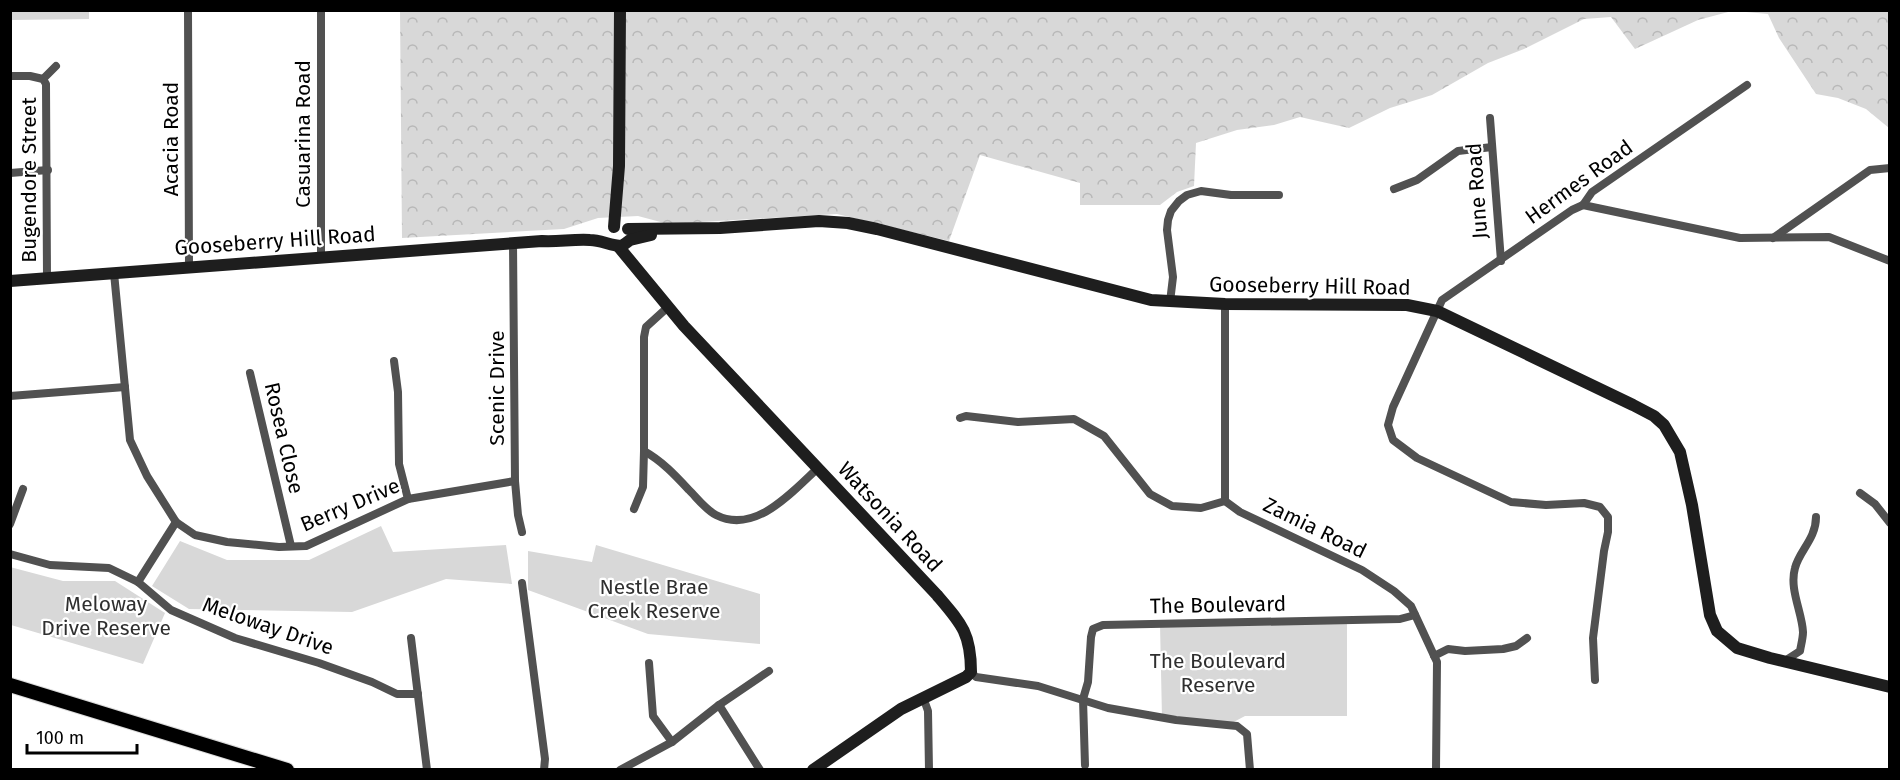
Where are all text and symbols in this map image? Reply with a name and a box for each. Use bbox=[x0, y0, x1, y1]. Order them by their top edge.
street label: Casuarina Road bbox=[290, 60, 316, 208]
street label: Acacia Road bbox=[158, 82, 184, 196]
street label: Bugendore Street bbox=[16, 97, 42, 263]
street label: Hermes Road bbox=[1520, 134, 1638, 230]
street label: June Road bbox=[1461, 142, 1493, 240]
street label: Gooseberry Hill Road bbox=[174, 221, 376, 261]
street label: Gooseberry Hill Road bbox=[1209, 271, 1411, 301]
street label: Scenic Drive bbox=[484, 330, 510, 446]
street label: Rosea Close bbox=[259, 380, 309, 496]
street label: Watsonia Road bbox=[832, 456, 948, 578]
street label: Berry Drive bbox=[296, 472, 404, 538]
street label: Zamia Road bbox=[1259, 492, 1371, 564]
park label: Nestle Brae Creek Reserve bbox=[587, 574, 721, 624]
park label: Meloway Drive Reserve bbox=[41, 591, 171, 641]
street label: Meloway Drive bbox=[199, 591, 337, 661]
street label: The Boulevard bbox=[1150, 591, 1286, 619]
park label: The Boulevard Reserve bbox=[1150, 648, 1286, 698]
scale bar bbox=[27, 717, 136, 755]
text: 100 m bbox=[36, 727, 84, 749]

